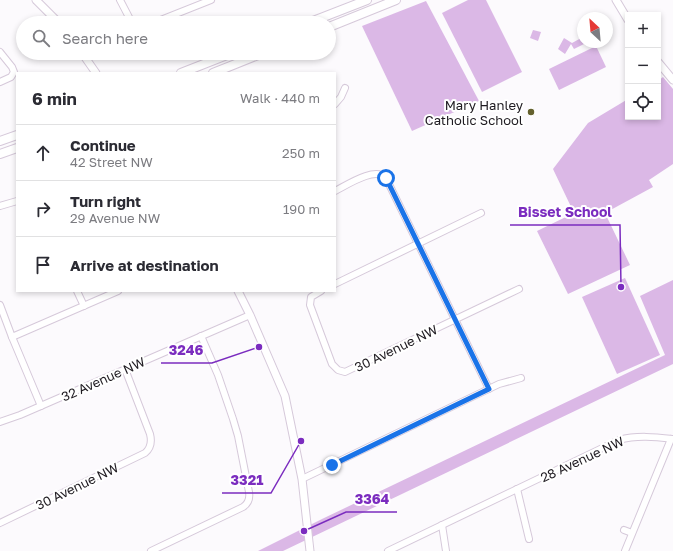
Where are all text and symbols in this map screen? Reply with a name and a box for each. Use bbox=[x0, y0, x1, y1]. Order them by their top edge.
north arrow bbox=[577, 12, 613, 48]
map controls bbox=[625, 12, 661, 120]
button: + bbox=[625, 12, 661, 48]
search box bbox=[16, 16, 336, 60]
icon: search bbox=[30, 27, 52, 49]
text: Search here bbox=[62, 29, 148, 47]
button: − bbox=[625, 48, 661, 84]
button: locate bbox=[625, 84, 661, 120]
text: 6 min bbox=[32, 88, 77, 109]
text: Walk · 440 m bbox=[240, 90, 320, 106]
place label: Mary Hanley Catholic School bbox=[425, 97, 524, 128]
marker: Mary Hanley Catholic School bbox=[526, 107, 536, 117]
text: Continue bbox=[70, 136, 136, 154]
icon: ahead bbox=[32, 142, 54, 164]
text: 250 m bbox=[282, 145, 320, 161]
text: 42 Street NW bbox=[70, 154, 153, 170]
route start bbox=[377, 169, 395, 187]
text: Turn right bbox=[70, 192, 141, 210]
icon: right bbox=[32, 198, 54, 220]
callout: Bisset School bbox=[510, 199, 620, 225]
text: 190 m bbox=[283, 201, 320, 217]
text: Bisset School bbox=[518, 203, 612, 220]
text: 29 Avenue NW bbox=[70, 210, 160, 226]
icon: arrive bbox=[32, 254, 54, 276]
text: Arrive at destination bbox=[70, 256, 219, 274]
street label: 30 Avenue NW bbox=[352, 321, 441, 375]
callout: 3246 bbox=[161, 337, 212, 363]
text: 3246 bbox=[169, 341, 203, 358]
street label: 32 Avenue NW bbox=[59, 353, 148, 405]
street label: 28 Avenue NW bbox=[538, 432, 627, 485]
route end bbox=[323, 456, 341, 474]
street label: 30 Avenue NW bbox=[33, 459, 122, 513]
callout: 3321 bbox=[222, 467, 271, 493]
text: 3321 bbox=[231, 471, 263, 488]
callout: 3364 bbox=[346, 486, 397, 512]
text: 3364 bbox=[355, 490, 390, 507]

